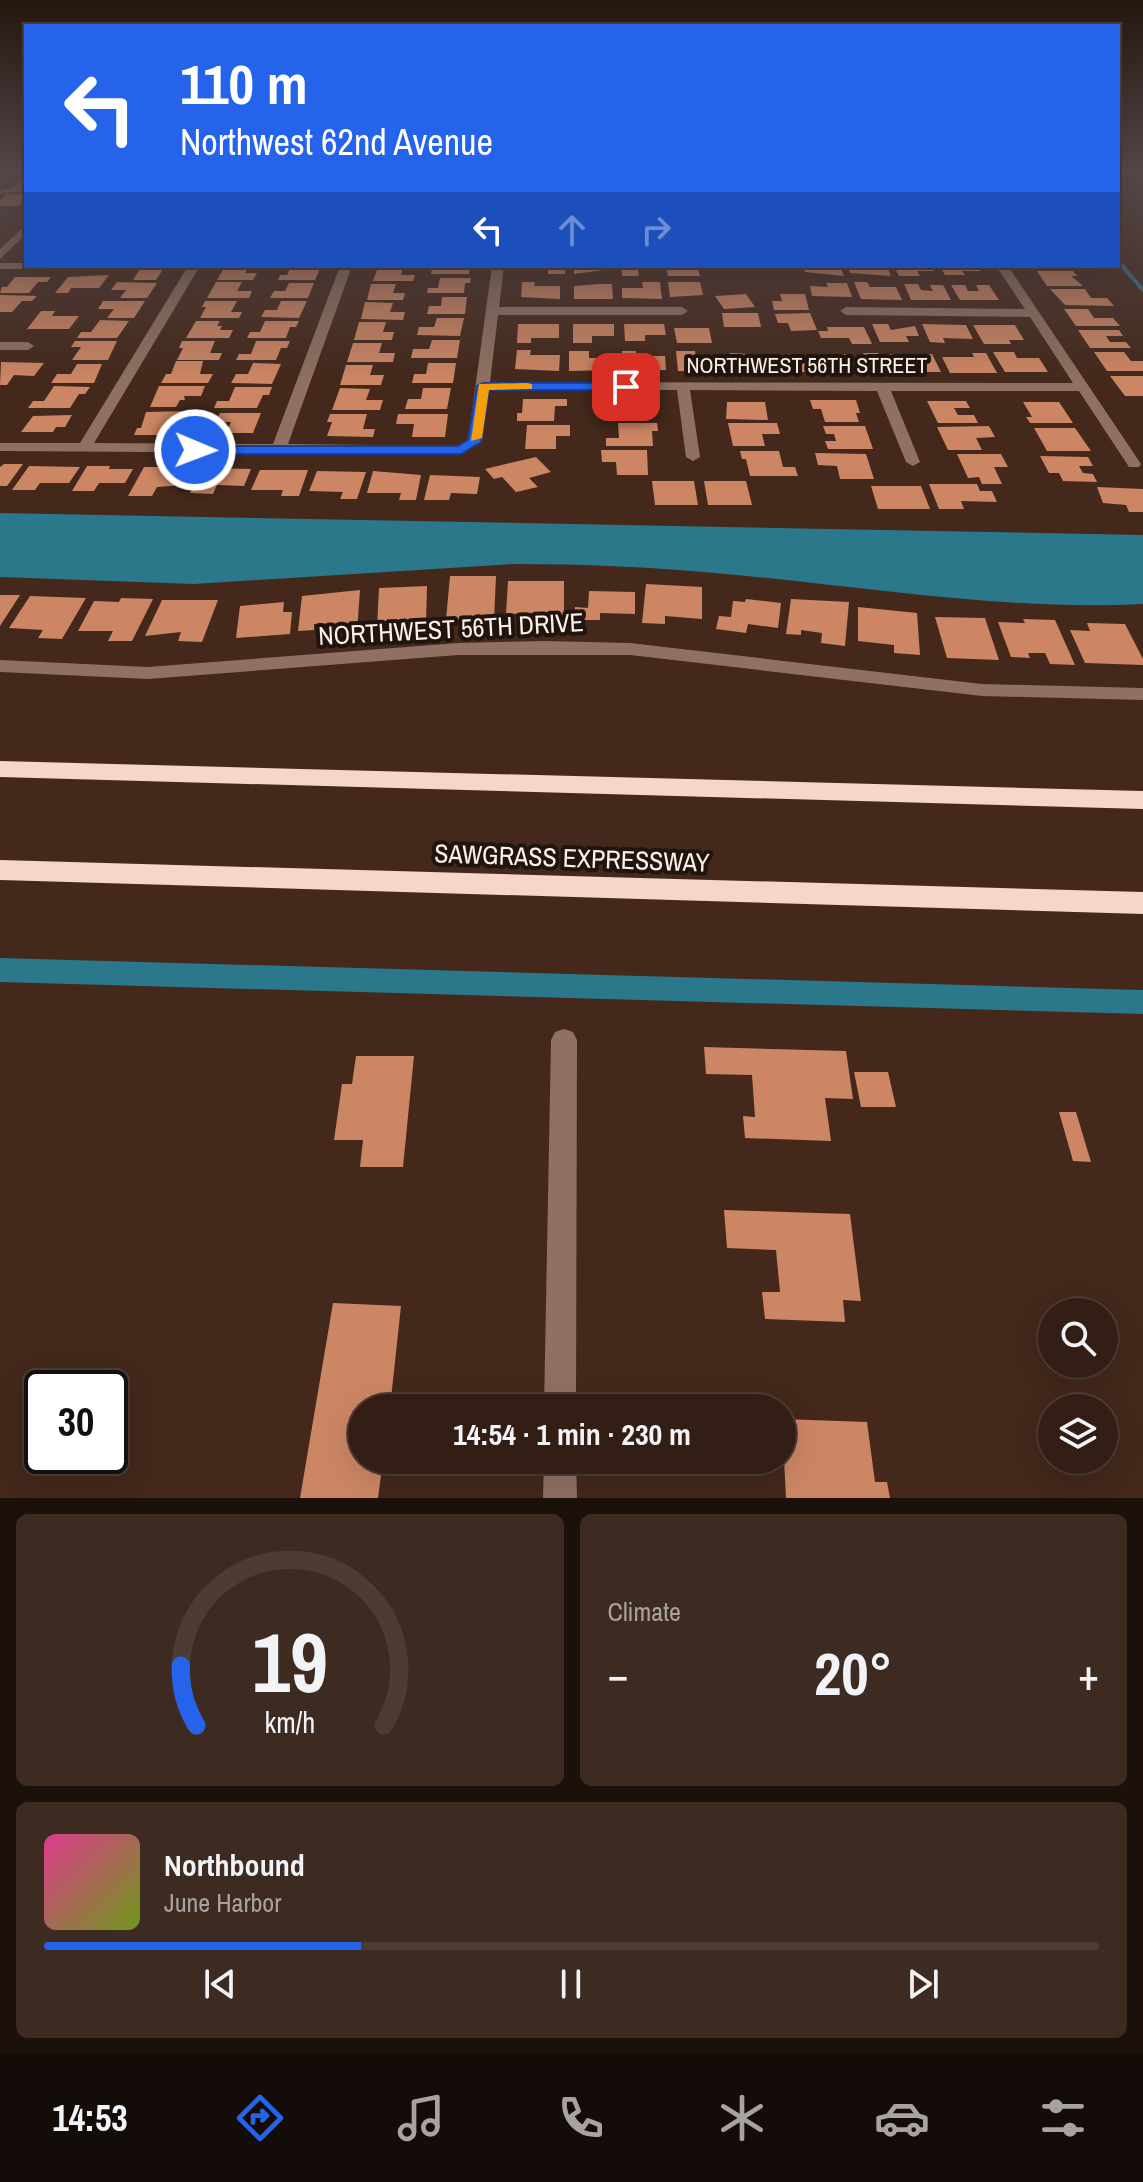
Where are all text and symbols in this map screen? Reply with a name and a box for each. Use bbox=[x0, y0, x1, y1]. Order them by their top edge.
text: 110 m bbox=[180, 46, 308, 121]
icon: left bbox=[48, 56, 152, 160]
text: Northwest 62nd Avenue bbox=[180, 118, 493, 166]
icon: left bbox=[466, 208, 510, 252]
icon: ahead bbox=[550, 208, 594, 252]
icon: right bbox=[634, 208, 678, 252]
street label: NORTHWEST 56TH STREET bbox=[687, 350, 927, 380]
pin bbox=[592, 353, 660, 421]
icon: arrive bbox=[604, 365, 648, 409]
position arrow bbox=[153, 408, 237, 492]
street label: NORTHWEST 56TH DRIVE bbox=[317, 604, 585, 653]
street label: SAWGRASS EXPRESSWAY bbox=[434, 835, 711, 880]
map controls bbox=[1038, 1298, 1118, 1474]
button: search bbox=[1038, 1298, 1118, 1378]
speed limit sign: 30 bbox=[24, 1370, 128, 1474]
button: layers bbox=[1038, 1394, 1118, 1474]
text: 14:54 · 1 min · 230 m bbox=[453, 1414, 691, 1454]
text: Climate bbox=[608, 1594, 681, 1629]
text: 19 bbox=[252, 1606, 328, 1718]
text: 20° bbox=[814, 1633, 893, 1714]
text: − bbox=[608, 1644, 629, 1704]
text: + bbox=[1078, 1644, 1099, 1704]
text: km/h bbox=[264, 1703, 315, 1742]
text: Northbound bbox=[164, 1845, 305, 1885]
text: June Harbor bbox=[164, 1885, 281, 1920]
icon: previous bbox=[198, 1962, 242, 2006]
icon: pause bbox=[549, 1962, 593, 2006]
icon: next bbox=[901, 1962, 945, 2006]
icon: directions bbox=[232, 2090, 288, 2146]
icon: music bbox=[393, 2090, 449, 2146]
icon: phone bbox=[553, 2090, 609, 2146]
icon: climate bbox=[714, 2090, 770, 2146]
icon: car bbox=[874, 2090, 930, 2146]
icon: filters bbox=[1035, 2090, 1091, 2146]
text: 14:53 bbox=[52, 2094, 128, 2142]

